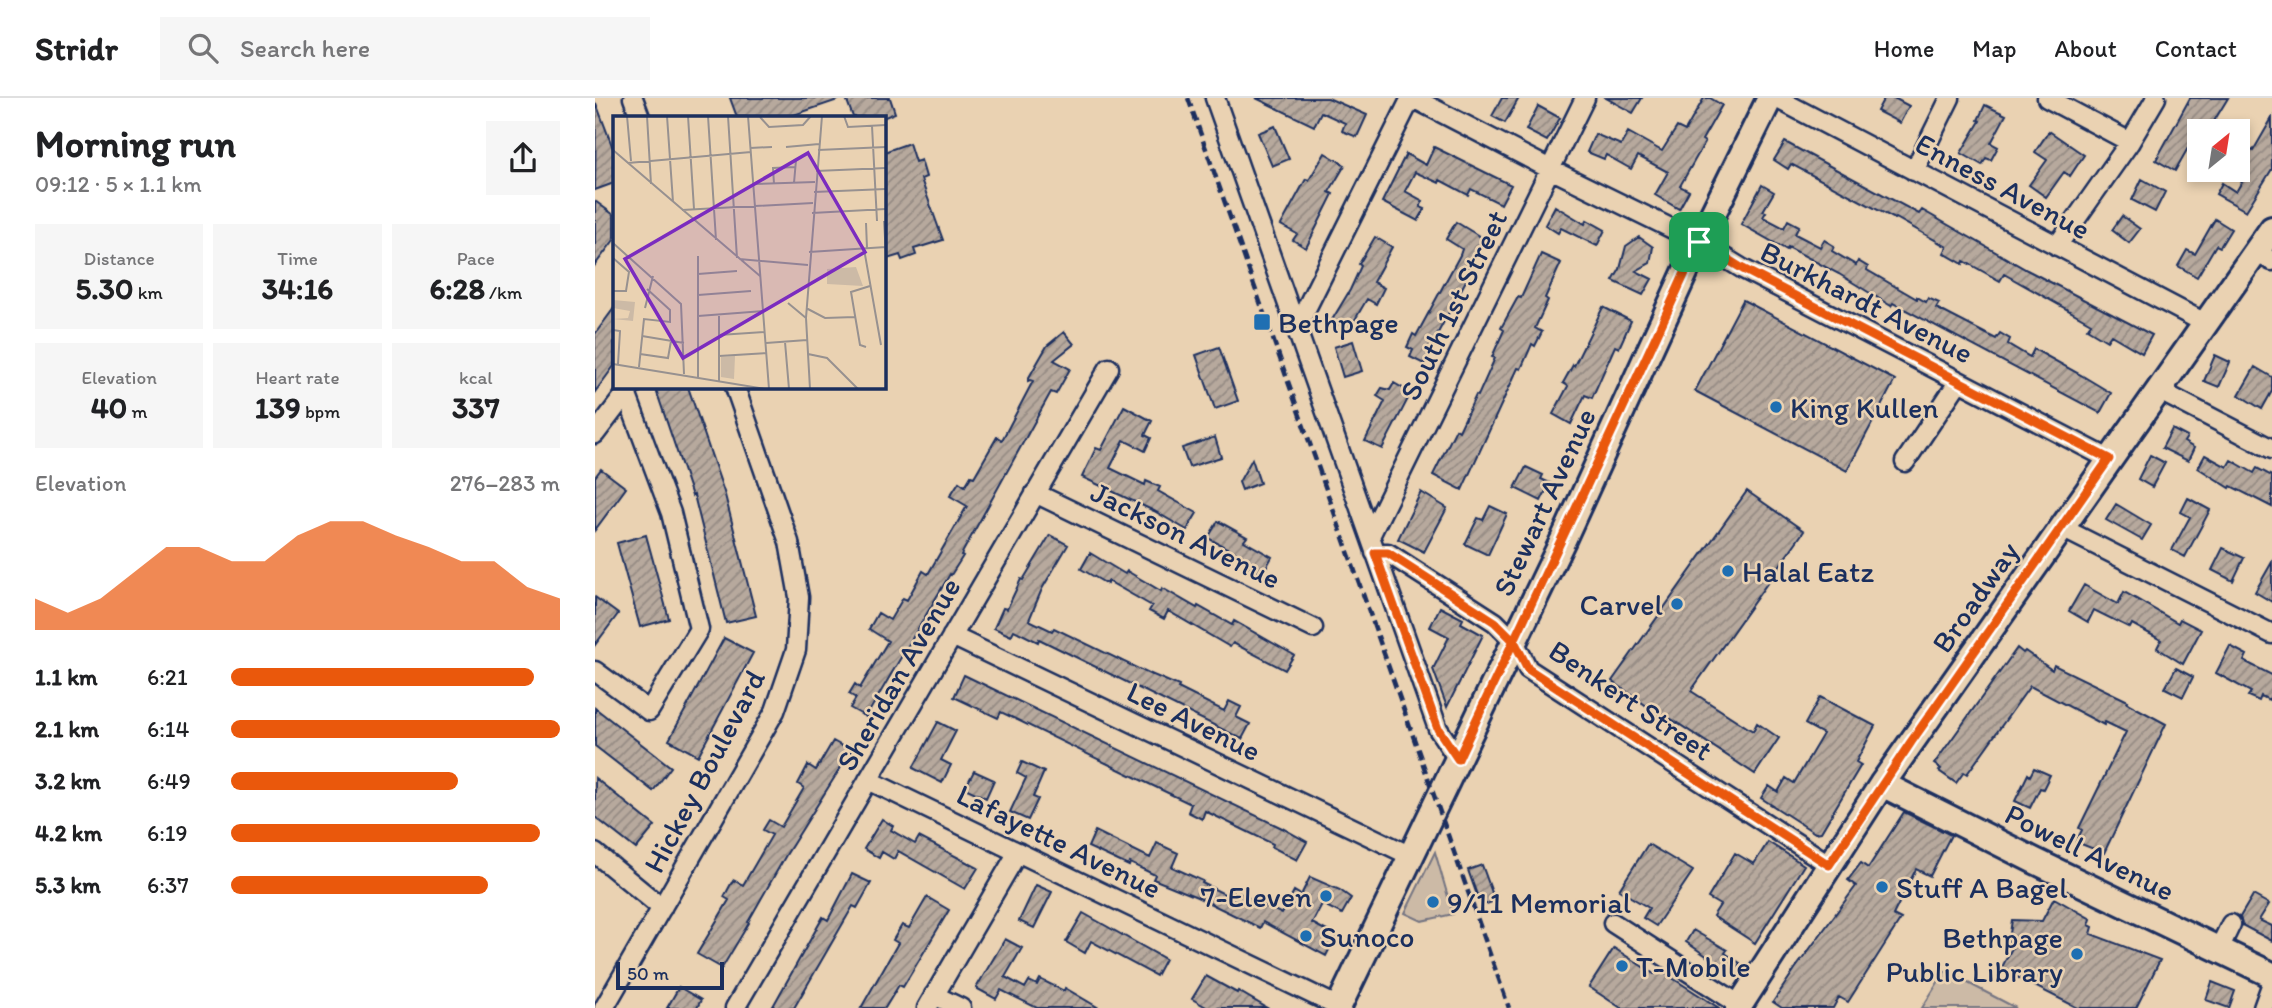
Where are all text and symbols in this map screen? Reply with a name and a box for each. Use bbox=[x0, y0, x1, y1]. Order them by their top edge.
search box bbox=[160, 17, 650, 80]
text: Stridr bbox=[35, 29, 118, 68]
icon: search bbox=[184, 29, 222, 67]
text: Search here bbox=[240, 32, 370, 64]
text: Home bbox=[1874, 34, 1934, 63]
text: Map bbox=[1972, 34, 2016, 63]
text: About bbox=[2054, 34, 2117, 63]
text: Contact bbox=[2155, 34, 2237, 63]
inset map bbox=[613, 116, 885, 388]
north arrow bbox=[2187, 119, 2251, 182]
map controls bbox=[2187, 119, 2250, 182]
text: Morning run bbox=[35, 121, 236, 167]
button: share bbox=[486, 121, 560, 195]
street label: Enness Avenue bbox=[1909, 124, 2097, 248]
text: 09:12 · 5 × 1.1 km bbox=[35, 170, 202, 198]
street label: South 1st Street bbox=[1391, 204, 1515, 406]
pin bbox=[1669, 212, 1729, 272]
icon: arrive bbox=[1680, 223, 1718, 261]
street label: Burkhardt Avenue bbox=[1754, 232, 1980, 372]
text: Distance bbox=[84, 247, 155, 270]
text: Time bbox=[277, 247, 318, 270]
text: Pace bbox=[457, 247, 495, 270]
text: 5.30 bbox=[75, 270, 133, 307]
text: 34:16 bbox=[262, 270, 333, 307]
text: 6:28 bbox=[429, 270, 485, 307]
text: km bbox=[133, 281, 163, 304]
text: /km bbox=[485, 281, 522, 304]
place label: Bethpage bbox=[1278, 304, 1399, 341]
marker: Bethpage bbox=[1252, 312, 1272, 332]
text: Elevation bbox=[81, 366, 157, 389]
text: Heart rate bbox=[255, 366, 340, 389]
text: kcal bbox=[459, 366, 493, 389]
text: 40 bbox=[91, 389, 127, 426]
text: 139 bbox=[255, 389, 301, 426]
text: 337 bbox=[452, 389, 500, 426]
place label: King Kullen bbox=[1790, 389, 1938, 426]
marker: King Kullen bbox=[1768, 399, 1784, 415]
text: m bbox=[127, 400, 148, 423]
text: bpm bbox=[301, 400, 340, 423]
street label: Stewart Avenue bbox=[1484, 402, 1604, 602]
text: Elevation bbox=[35, 469, 126, 497]
text: 276–283 m bbox=[450, 469, 560, 497]
street label: Jackson Avenue bbox=[1085, 473, 1287, 597]
street label: Broadway bbox=[1923, 534, 2027, 660]
place label: Halal Eatz bbox=[1742, 553, 1874, 590]
marker: Halal Eatz bbox=[1720, 563, 1736, 579]
street label: Sheridan Avenue bbox=[828, 571, 968, 777]
place label: Carvel bbox=[1580, 586, 1664, 623]
marker: Carvel bbox=[1669, 596, 1685, 612]
street label: Benkert Street bbox=[1542, 632, 1720, 768]
text: 1.1 km bbox=[35, 663, 98, 691]
text: 6:21 bbox=[147, 663, 188, 691]
street label: Hickey Boulevard bbox=[635, 663, 773, 879]
street label: Lee Avenue bbox=[1121, 673, 1267, 769]
text: 2.1 km bbox=[35, 715, 99, 743]
text: 6:14 bbox=[147, 715, 189, 743]
text: 3.2 km bbox=[35, 767, 101, 795]
text: 6:49 bbox=[147, 767, 191, 795]
street label: Lafayette Avenue bbox=[951, 776, 1167, 906]
street label: Powell Avenue bbox=[1999, 795, 2181, 909]
text: 4.2 km bbox=[35, 819, 102, 847]
text: 6:19 bbox=[147, 819, 188, 847]
place label: Stuff A Bagel bbox=[1896, 869, 2068, 906]
text: 5.3 km bbox=[35, 871, 101, 899]
text: 6:37 bbox=[147, 871, 189, 899]
place label: 7-Eleven bbox=[1201, 878, 1312, 915]
marker: Stuff A Bagel bbox=[1874, 879, 1890, 895]
place label: 9/11 Memorial bbox=[1447, 884, 1632, 921]
marker: 7-Eleven bbox=[1318, 888, 1334, 904]
marker: 9/11 Memorial bbox=[1425, 894, 1441, 910]
place label: Sunoco bbox=[1320, 918, 1415, 955]
place label: Bethpage Public Library bbox=[1885, 919, 2063, 990]
marker: Sunoco bbox=[1298, 928, 1314, 944]
marker: Bethpage Public Library bbox=[2069, 946, 2085, 962]
place label: T-Mobile bbox=[1636, 948, 1751, 985]
marker: T-Mobile bbox=[1614, 958, 1630, 974]
scale bar bbox=[616, 959, 725, 991]
text: 50 m bbox=[627, 962, 669, 985]

